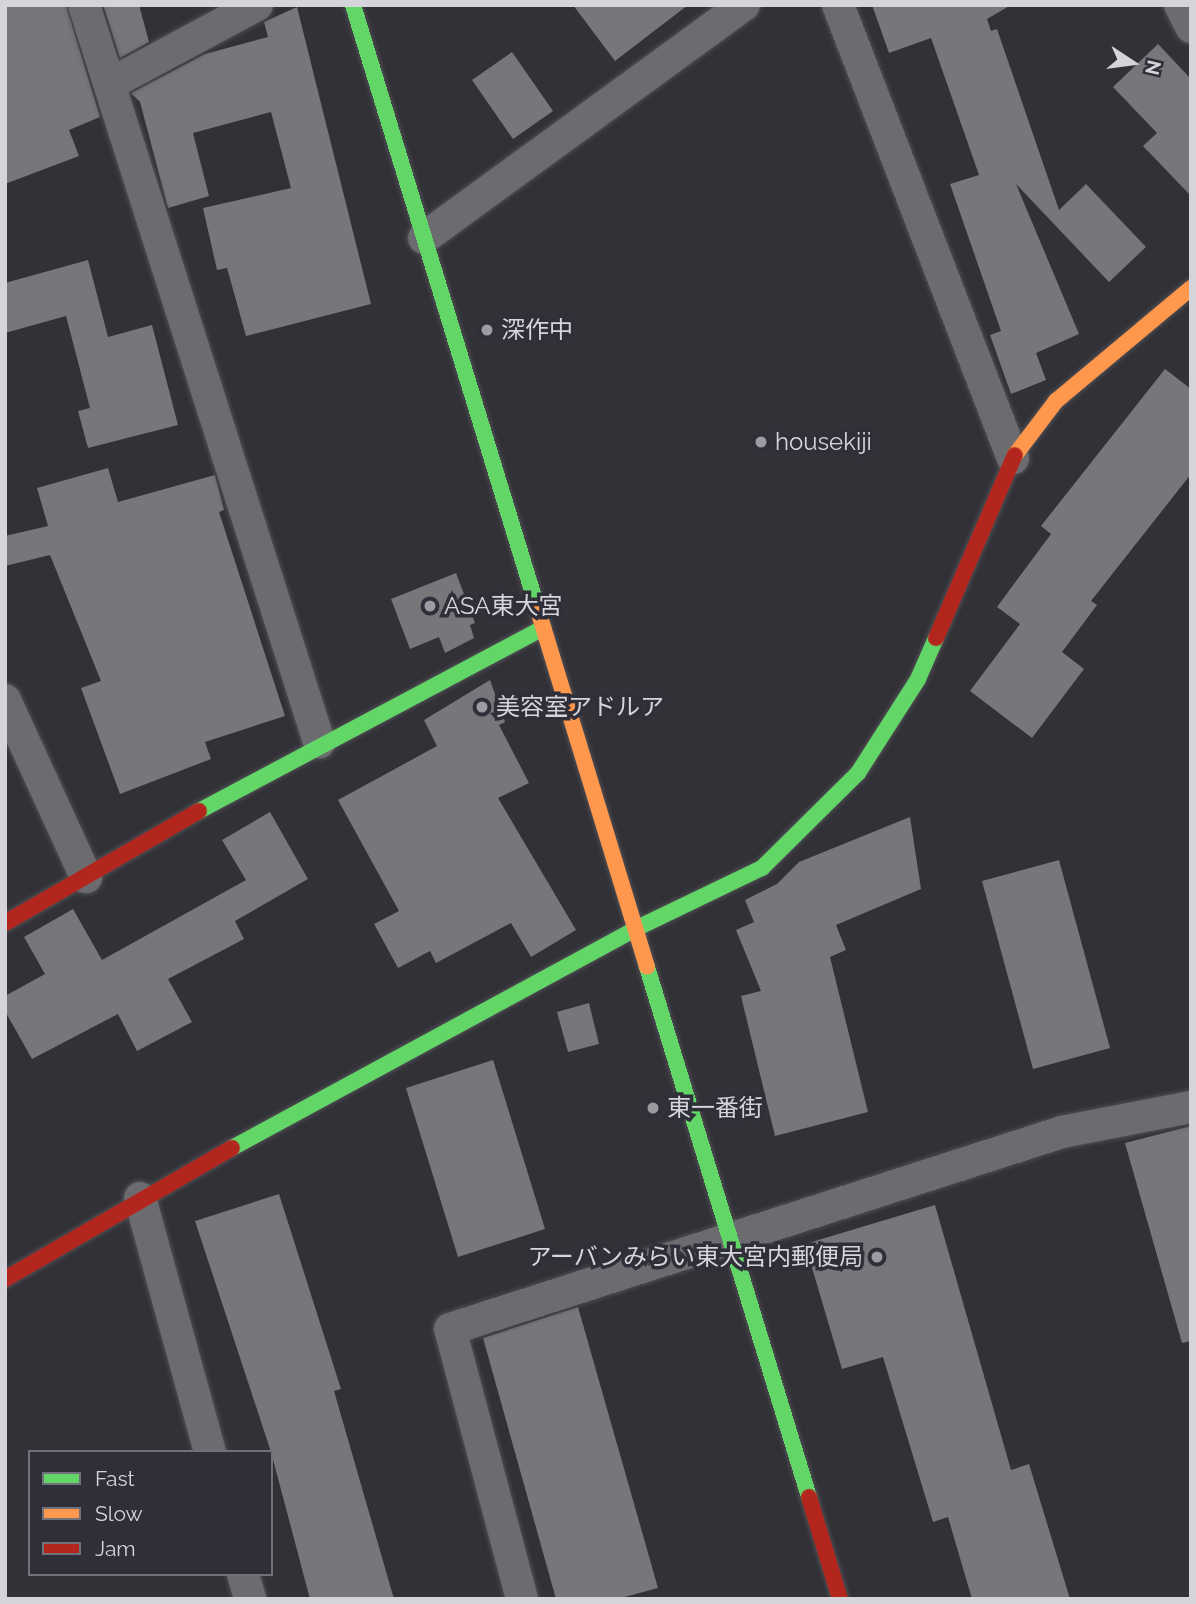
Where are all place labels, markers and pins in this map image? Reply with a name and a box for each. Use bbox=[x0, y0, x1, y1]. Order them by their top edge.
place label: 深作中 bbox=[501, 316, 573, 344]
marker: 深作中 bbox=[479, 322, 495, 338]
place label: housekiji bbox=[775, 428, 872, 456]
marker: housekiji bbox=[753, 434, 769, 450]
place label: ASA東大宮 bbox=[444, 592, 562, 620]
marker: ASA東大宮 bbox=[422, 598, 438, 614]
place label: 美容室アドルア bbox=[496, 693, 664, 721]
marker: 美容室アドルア bbox=[474, 699, 490, 715]
place label: 東一番街 bbox=[667, 1094, 763, 1122]
marker: 東一番街 bbox=[645, 1100, 661, 1116]
place label: アーバンみらい東大宮内郵便局 bbox=[528, 1243, 863, 1271]
marker: アーバンみらい東大宮内郵便局 bbox=[869, 1249, 885, 1265]

